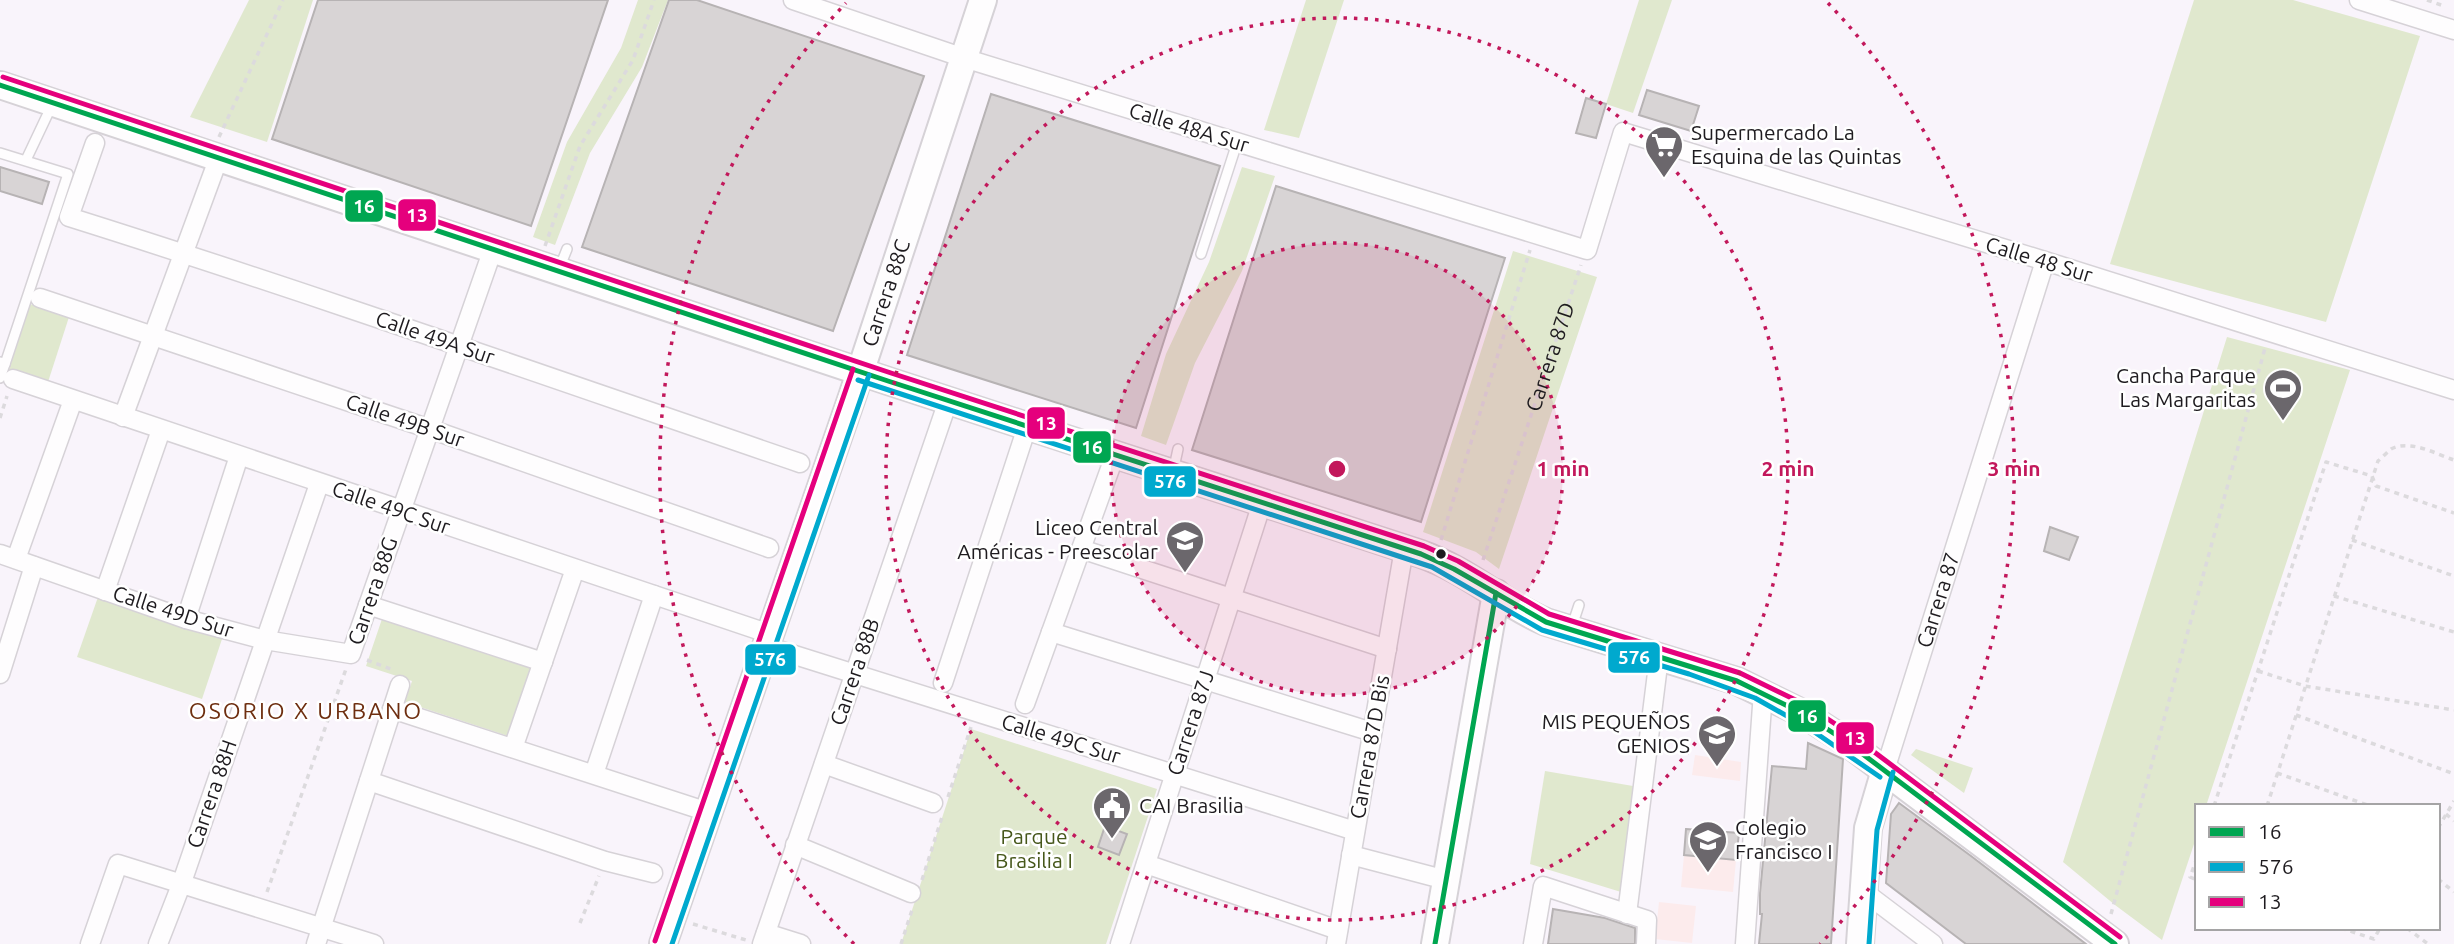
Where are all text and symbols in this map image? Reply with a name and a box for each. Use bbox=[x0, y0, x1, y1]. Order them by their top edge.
street label: Calle 48A Sur bbox=[1126, 97, 1252, 157]
place label: Supermercado La Esquina de las Quintas bbox=[1691, 120, 1901, 168]
supermarket icon: Supermercado La Esquina de las Quintas bbox=[1643, 124, 1685, 179]
line badge: 16 bbox=[344, 189, 384, 223]
text: 16 bbox=[353, 195, 375, 217]
line badge: 13 bbox=[397, 198, 437, 232]
text: 13 bbox=[406, 204, 428, 226]
street label: Calle 48 Sur bbox=[1983, 231, 2096, 287]
street label: Carrera 88C bbox=[856, 236, 914, 350]
street label: Carrera 87D bbox=[1520, 299, 1579, 414]
street label: Calle 49A Sur bbox=[373, 305, 498, 369]
place label: Cancha Parque Las Margaritas bbox=[2116, 363, 2256, 411]
sports icon: Cancha Parque Las Margaritas bbox=[2262, 367, 2304, 422]
street label: Calle 49B Sur bbox=[343, 389, 468, 452]
line badge: 13 bbox=[1026, 406, 1066, 440]
text: 13 bbox=[1035, 412, 1057, 434]
line badge: 16 bbox=[1072, 430, 1112, 464]
text: 16 bbox=[1081, 436, 1103, 458]
text: 1 min bbox=[1536, 456, 1590, 480]
text: 2 min bbox=[1761, 456, 1815, 480]
text: 3 min bbox=[1987, 456, 2041, 480]
centre of rings bbox=[1325, 457, 1349, 481]
line badge: 576 bbox=[1143, 465, 1197, 498]
text: 576 bbox=[1154, 470, 1186, 492]
street label: Calle 49C Sur bbox=[329, 476, 454, 539]
place label: Liceo Central Américas - Preescolar bbox=[957, 515, 1158, 563]
school or university icon: Liceo Central Américas - Preescolar bbox=[1164, 519, 1206, 574]
street label: Carrera 88G bbox=[342, 534, 402, 648]
unlabelled marker bbox=[1434, 547, 1448, 561]
street label: Carrera 87 bbox=[1911, 549, 1964, 650]
street label: Calle 49D Sur bbox=[110, 580, 237, 642]
street label: Carrera 88B bbox=[825, 615, 884, 728]
line badge: 576 bbox=[1607, 641, 1661, 674]
line badge: 576 bbox=[744, 643, 797, 676]
text: 576 bbox=[1618, 646, 1650, 668]
text: 576 bbox=[754, 648, 786, 670]
street label: Carrera 87J bbox=[1162, 667, 1218, 778]
street label: Carrera 87D Bis bbox=[1345, 673, 1393, 821]
district label: OSORIO X URBANO bbox=[189, 698, 423, 723]
line badge: 16 bbox=[1787, 699, 1827, 733]
text: 16 bbox=[1796, 705, 1818, 727]
street label: Calle 49C Sur bbox=[999, 709, 1124, 768]
place label: MIS PEQUEÑOS GENIOS bbox=[1542, 709, 1690, 757]
school or university icon: MIS PEQUEÑOS GENIOS bbox=[1696, 713, 1738, 768]
line badge: 13 bbox=[1835, 721, 1875, 755]
text: 13 bbox=[1844, 727, 1866, 749]
street label: Carrera 88H bbox=[181, 736, 241, 851]
public building icon: CAI Brasilia bbox=[1091, 785, 1133, 840]
place label: CAI Brasilia bbox=[1139, 793, 1244, 817]
legend bbox=[2195, 804, 2440, 930]
place label: Colegio Francisco I bbox=[1735, 815, 1833, 863]
school or university icon: Colegio Francisco I bbox=[1687, 819, 1729, 874]
text: 16 bbox=[2258, 819, 2282, 843]
park label: Parque Brasilia I bbox=[995, 824, 1073, 872]
text: 576 bbox=[2258, 854, 2294, 878]
text: 13 bbox=[2258, 889, 2282, 913]

